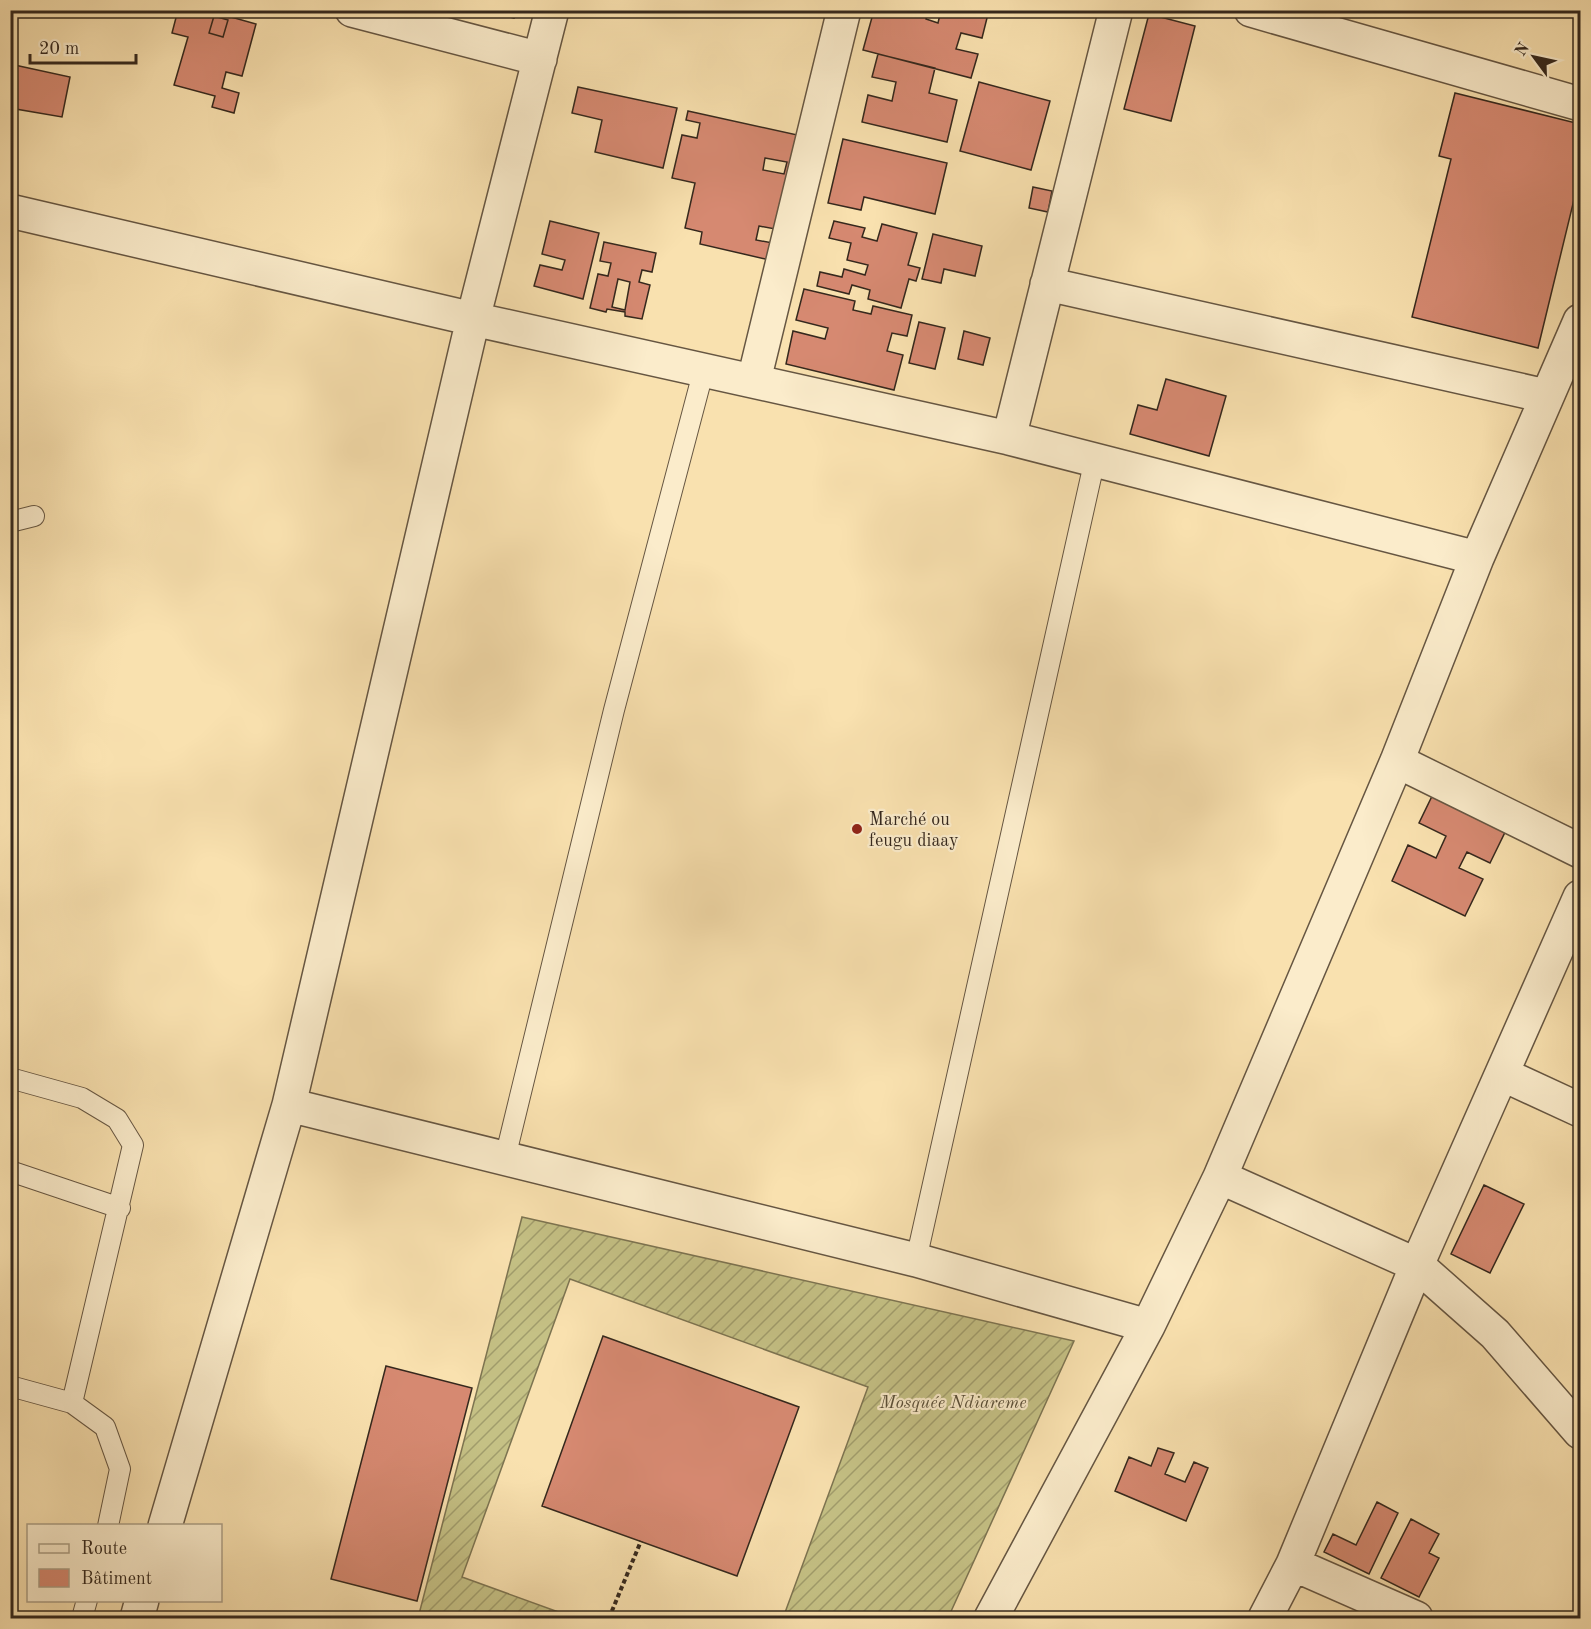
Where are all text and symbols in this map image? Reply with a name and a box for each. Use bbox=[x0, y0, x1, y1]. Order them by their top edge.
scale bar bbox=[30, 27, 136, 65]
north arrow bbox=[1504, 27, 1564, 87]
text: 20 m bbox=[39, 40, 79, 58]
text: N bbox=[1513, 40, 1534, 59]
place label: Marché ou feugu diaay bbox=[869, 811, 959, 850]
marker: Marché ou feugu diaay bbox=[850, 822, 864, 836]
park label: Mosquée Ndiareme bbox=[878, 1394, 1027, 1412]
legend bbox=[27, 1524, 222, 1602]
text: Route bbox=[81, 1540, 127, 1558]
text: Bâtiment bbox=[81, 1570, 152, 1588]

